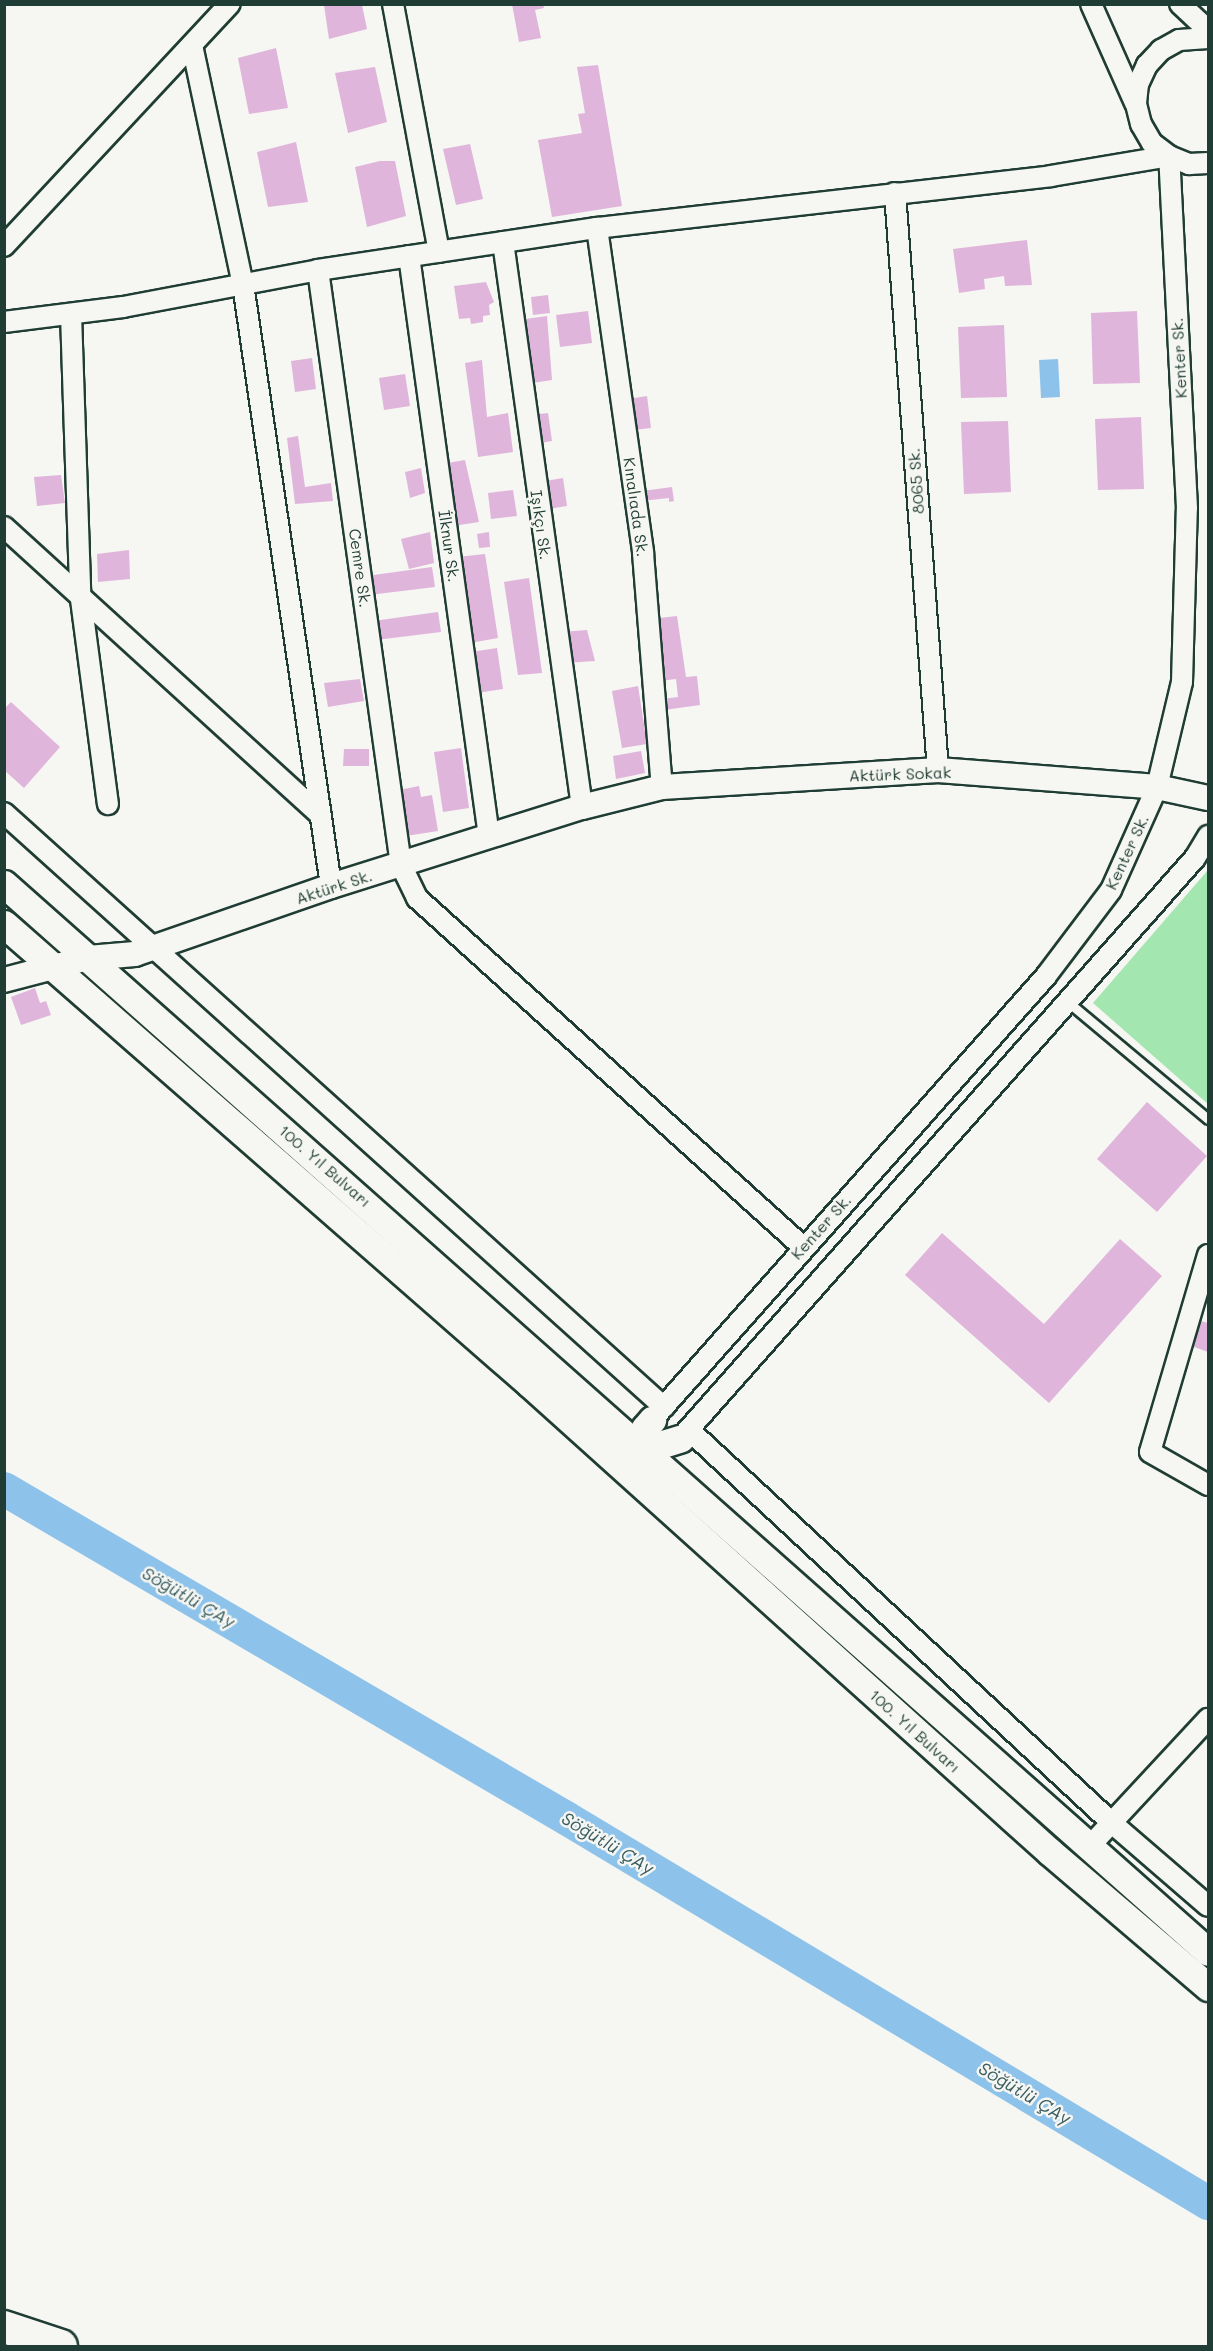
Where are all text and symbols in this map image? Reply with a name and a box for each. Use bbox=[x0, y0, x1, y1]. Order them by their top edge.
street label: Kenter Sk. bbox=[1167, 317, 1191, 399]
street label: 8065 Sk. bbox=[904, 447, 928, 515]
street label: Kınalıada Sk. bbox=[620, 456, 652, 558]
street label: Işıkçı Sk. bbox=[527, 489, 555, 561]
street label: İlknur Sk. bbox=[434, 509, 464, 583]
street label: Cemre Sk. bbox=[345, 527, 375, 609]
street label: Aktürk Sokak bbox=[848, 763, 952, 785]
street label: Kenter Sk. bbox=[1101, 811, 1153, 893]
street label: Aktürk Sk. bbox=[293, 866, 375, 908]
street label: 100. Yıl Bulvarı bbox=[275, 1121, 375, 1211]
street label: Kenter Sk. bbox=[787, 1191, 855, 1263]
water label: Söğütlü ÇAy bbox=[139, 1562, 239, 1632]
street label: 100. Yıl Bulvarı bbox=[866, 1685, 964, 1777]
water label: Söğütlü ÇAy bbox=[558, 1807, 658, 1879]
water label: Söğütlü ÇAy bbox=[975, 2057, 1075, 2129]

